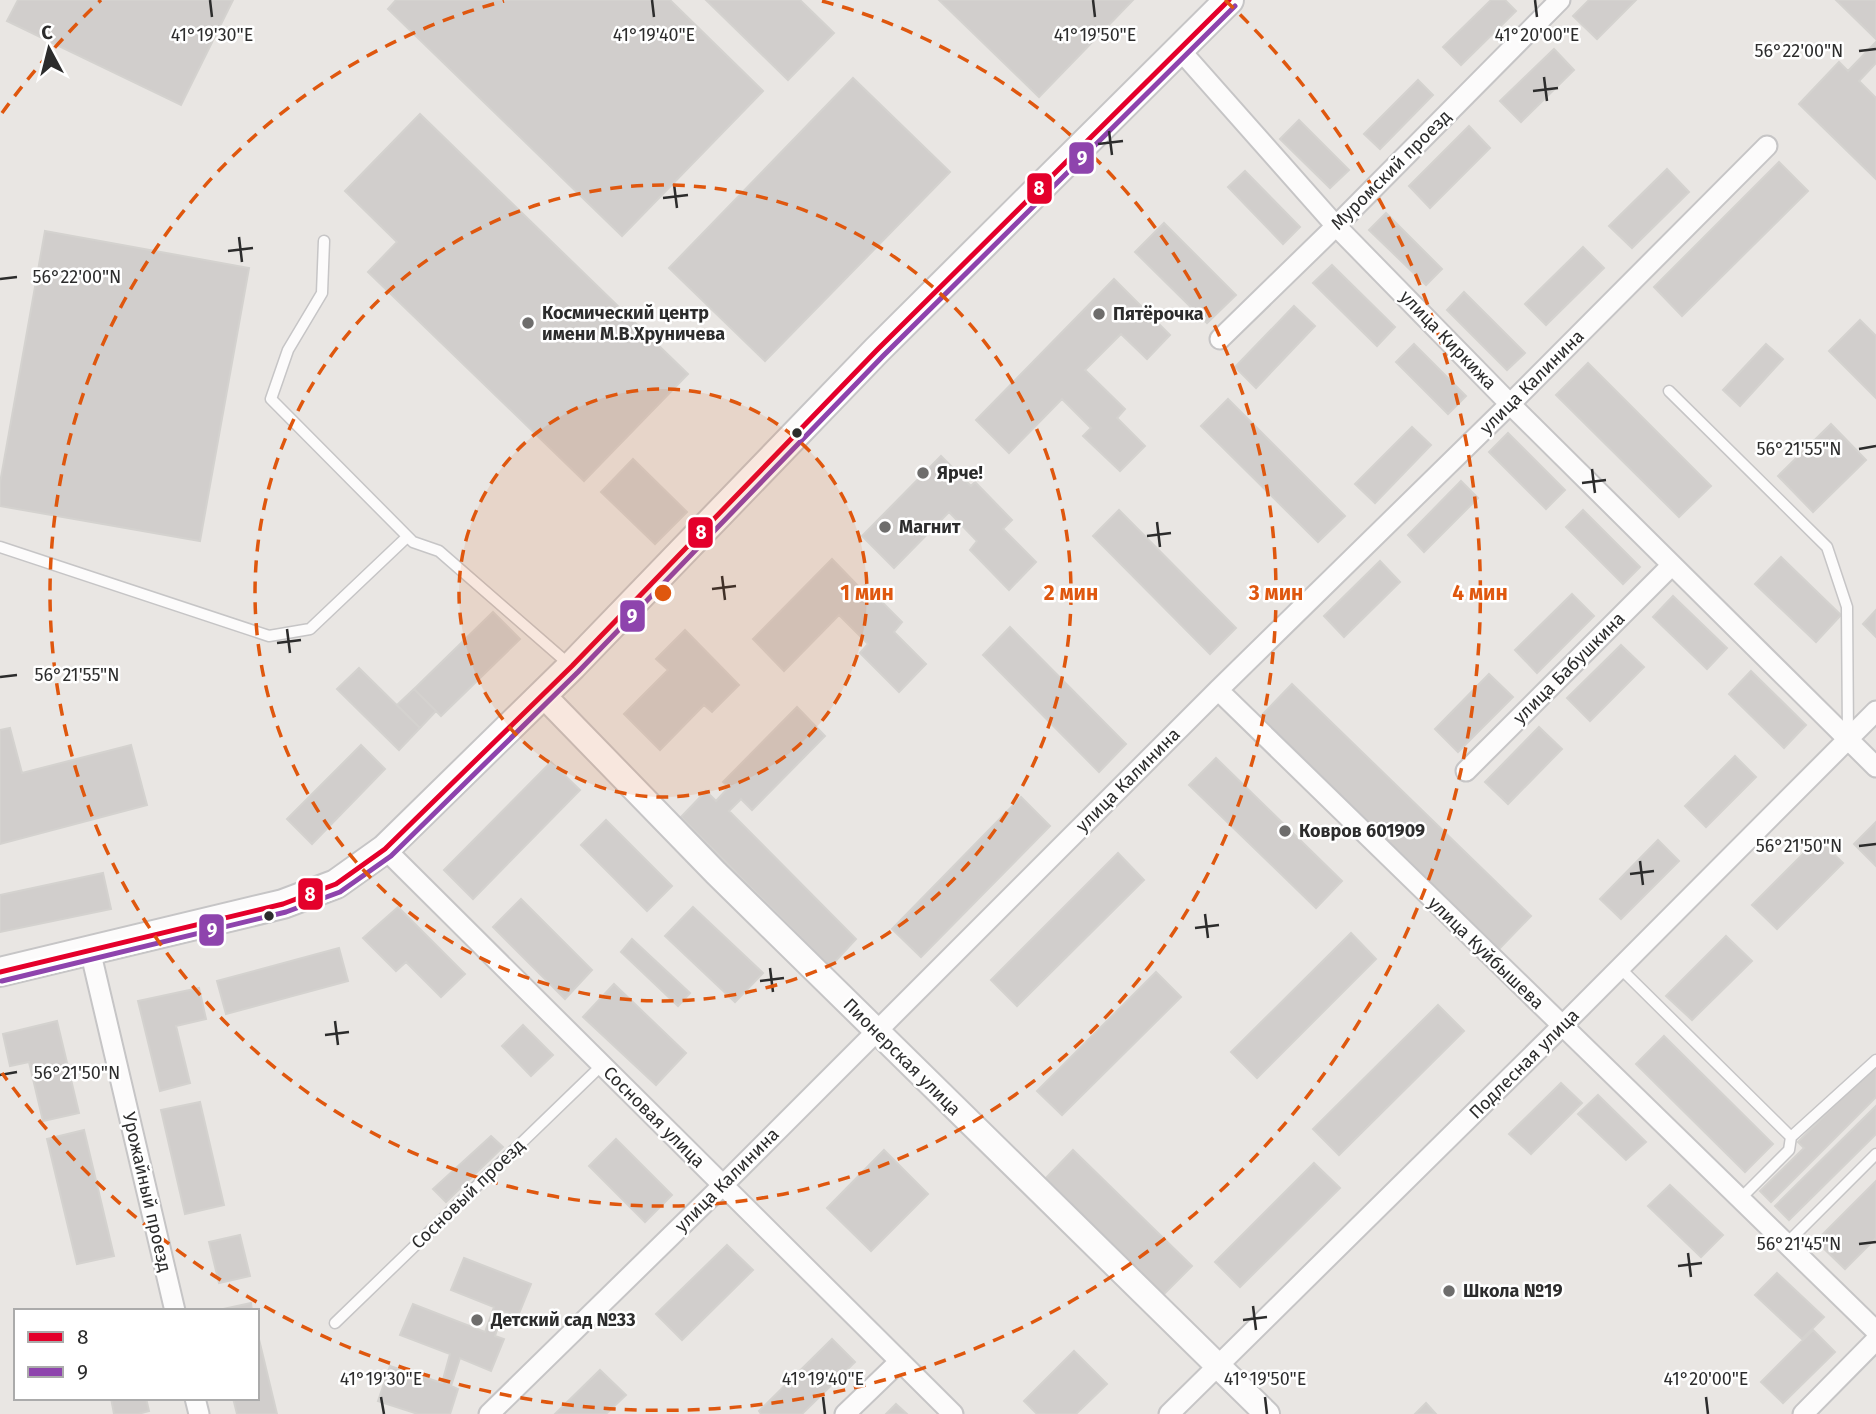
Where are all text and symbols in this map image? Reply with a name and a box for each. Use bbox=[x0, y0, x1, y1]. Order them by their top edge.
north arrow bbox=[14, 14, 84, 84]
text: С bbox=[40, 21, 54, 45]
text: 41°19'30"E bbox=[171, 24, 253, 46]
text: 41°19'40"E bbox=[613, 24, 695, 46]
text: 41°19'50"E bbox=[1054, 24, 1136, 46]
text: 41°20'00"E bbox=[1495, 24, 1580, 46]
text: 56°22'00"N bbox=[1755, 40, 1843, 62]
street label: Муромский проезд bbox=[1326, 105, 1456, 235]
line badge: 9 bbox=[1068, 141, 1095, 175]
text: 9 bbox=[1077, 147, 1088, 170]
line badge: 8 bbox=[1026, 172, 1053, 205]
text: 8 bbox=[1033, 177, 1045, 200]
text: 56°22'00"N bbox=[33, 266, 121, 288]
street label: улица Киркижа bbox=[1395, 286, 1501, 394]
place label: Космический центр имени М.В.Хруничева bbox=[542, 302, 725, 345]
place label: Пятёрочка bbox=[1113, 303, 1204, 325]
marker: Пятёрочка bbox=[1091, 306, 1107, 322]
marker: Космический центр имени М.В.Хруничева bbox=[520, 315, 536, 331]
street label: улица Калинина bbox=[1475, 325, 1589, 439]
unlabelled marker bbox=[790, 426, 804, 440]
text: 56°21'55"N bbox=[1757, 438, 1841, 460]
place label: Ярче! bbox=[937, 462, 983, 484]
marker: Ярче! bbox=[915, 465, 931, 481]
line badge: 8 bbox=[687, 516, 714, 549]
place label: Магнит bbox=[899, 516, 961, 538]
marker: Магнит bbox=[877, 519, 893, 535]
text: 8 bbox=[695, 521, 707, 544]
text: 1 мин bbox=[840, 580, 894, 606]
text: 2 мин bbox=[1044, 580, 1098, 606]
text: 3 мин bbox=[1248, 580, 1303, 606]
text: 4 мин bbox=[1452, 580, 1508, 606]
centre of rings bbox=[651, 581, 675, 605]
line badge: 9 bbox=[619, 599, 646, 633]
text: 9 bbox=[627, 605, 638, 628]
street label: улица Бабушкина bbox=[1508, 607, 1630, 729]
text: 56°21'55"N bbox=[35, 664, 119, 686]
street label: улица Калинина bbox=[1071, 723, 1185, 837]
place label: Ковров 601909 bbox=[1299, 820, 1425, 842]
marker: Ковров 601909 bbox=[1277, 823, 1293, 839]
text: 56°21'50"N bbox=[1756, 835, 1842, 857]
line badge: 8 bbox=[297, 877, 324, 911]
text: 8 bbox=[304, 883, 316, 906]
street label: улица Куйбышева bbox=[1423, 892, 1549, 1014]
unlabelled marker bbox=[262, 909, 276, 923]
line badge: 9 bbox=[198, 913, 225, 947]
text: 9 bbox=[207, 919, 218, 942]
street label: Пионерская улица bbox=[839, 994, 965, 1120]
street label: Подлесная улица bbox=[1464, 1004, 1584, 1124]
text: 56°21'50"N bbox=[34, 1062, 120, 1084]
street label: Сосновая улица bbox=[599, 1062, 709, 1172]
street label: Урожайный проезд bbox=[118, 1110, 176, 1274]
street label: улица Калинина bbox=[670, 1123, 784, 1237]
street label: Сосновый проезд bbox=[407, 1134, 529, 1254]
text: 56°21'45"N bbox=[1757, 1233, 1841, 1255]
place label: Школа №19 bbox=[1463, 1280, 1563, 1302]
marker: Школа №19 bbox=[1441, 1283, 1457, 1299]
legend bbox=[14, 1309, 259, 1400]
place label: Детский сад №33 bbox=[490, 1309, 636, 1331]
marker: Детский сад №33 bbox=[469, 1312, 485, 1328]
text: 8 bbox=[77, 1324, 89, 1350]
text: 9 bbox=[77, 1359, 88, 1385]
text: 41°19'30"E bbox=[340, 1368, 422, 1390]
text: 41°19'40"E bbox=[782, 1368, 864, 1390]
text: 41°19'50"E bbox=[1224, 1368, 1306, 1390]
text: 41°20'00"E bbox=[1664, 1368, 1749, 1390]

